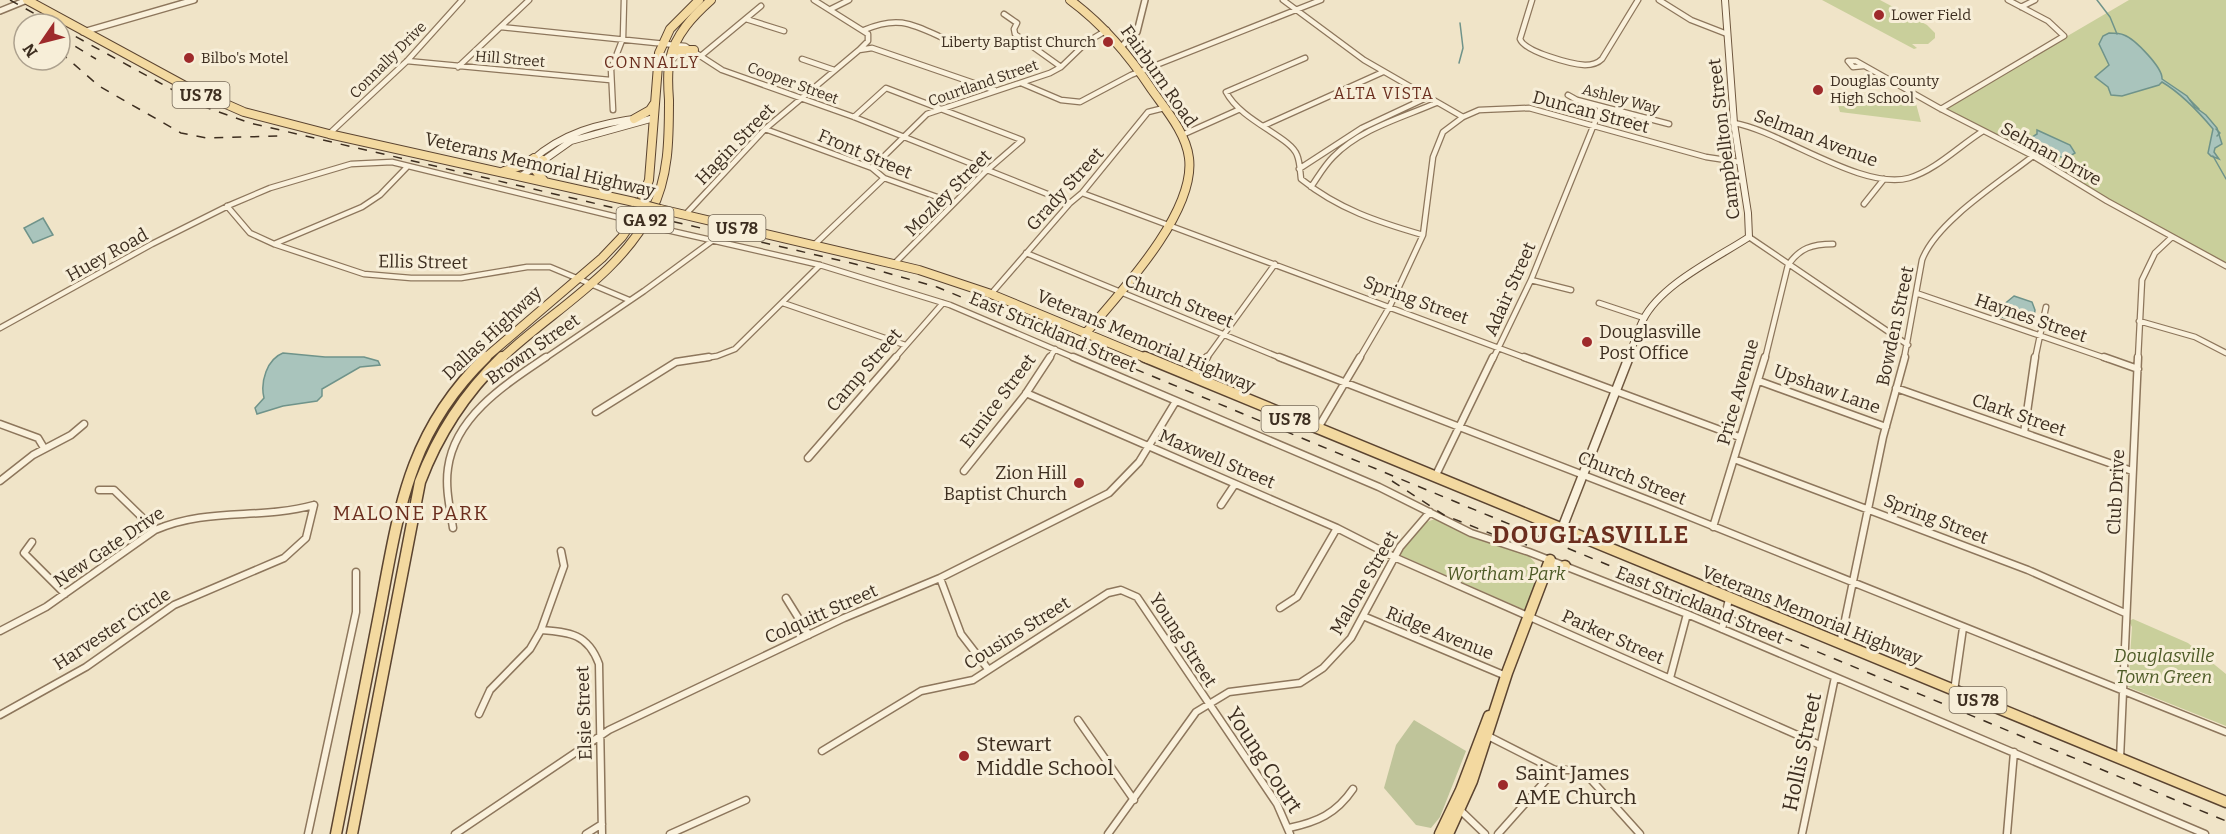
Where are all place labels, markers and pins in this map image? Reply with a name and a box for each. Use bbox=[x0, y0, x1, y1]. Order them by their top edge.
place label: Lower Field bbox=[1891, 6, 1971, 24]
marker: Lower Field bbox=[1872, 8, 1886, 22]
place label: Liberty Baptist Church bbox=[941, 33, 1097, 51]
marker: Liberty Baptist Church bbox=[1101, 35, 1115, 49]
place label: Bilbo's Motel bbox=[201, 49, 288, 67]
marker: Bilbo's Motel bbox=[182, 51, 196, 65]
place label: Douglas County High School bbox=[1830, 72, 1939, 107]
marker: Douglas County High School bbox=[1811, 83, 1825, 97]
place label: Douglasville Post Office bbox=[1599, 321, 1701, 364]
marker: Douglasville Post Office bbox=[1580, 335, 1594, 349]
place label: Zion Hill Baptist Church bbox=[944, 462, 1067, 505]
marker: Zion Hill Baptist Church bbox=[1072, 476, 1086, 490]
place label: Stewart Middle School bbox=[976, 731, 1114, 781]
marker: Stewart Middle School bbox=[957, 749, 971, 763]
place label: Saint James AME Church bbox=[1515, 760, 1636, 810]
marker: Saint James AME Church bbox=[1496, 778, 1510, 792]

